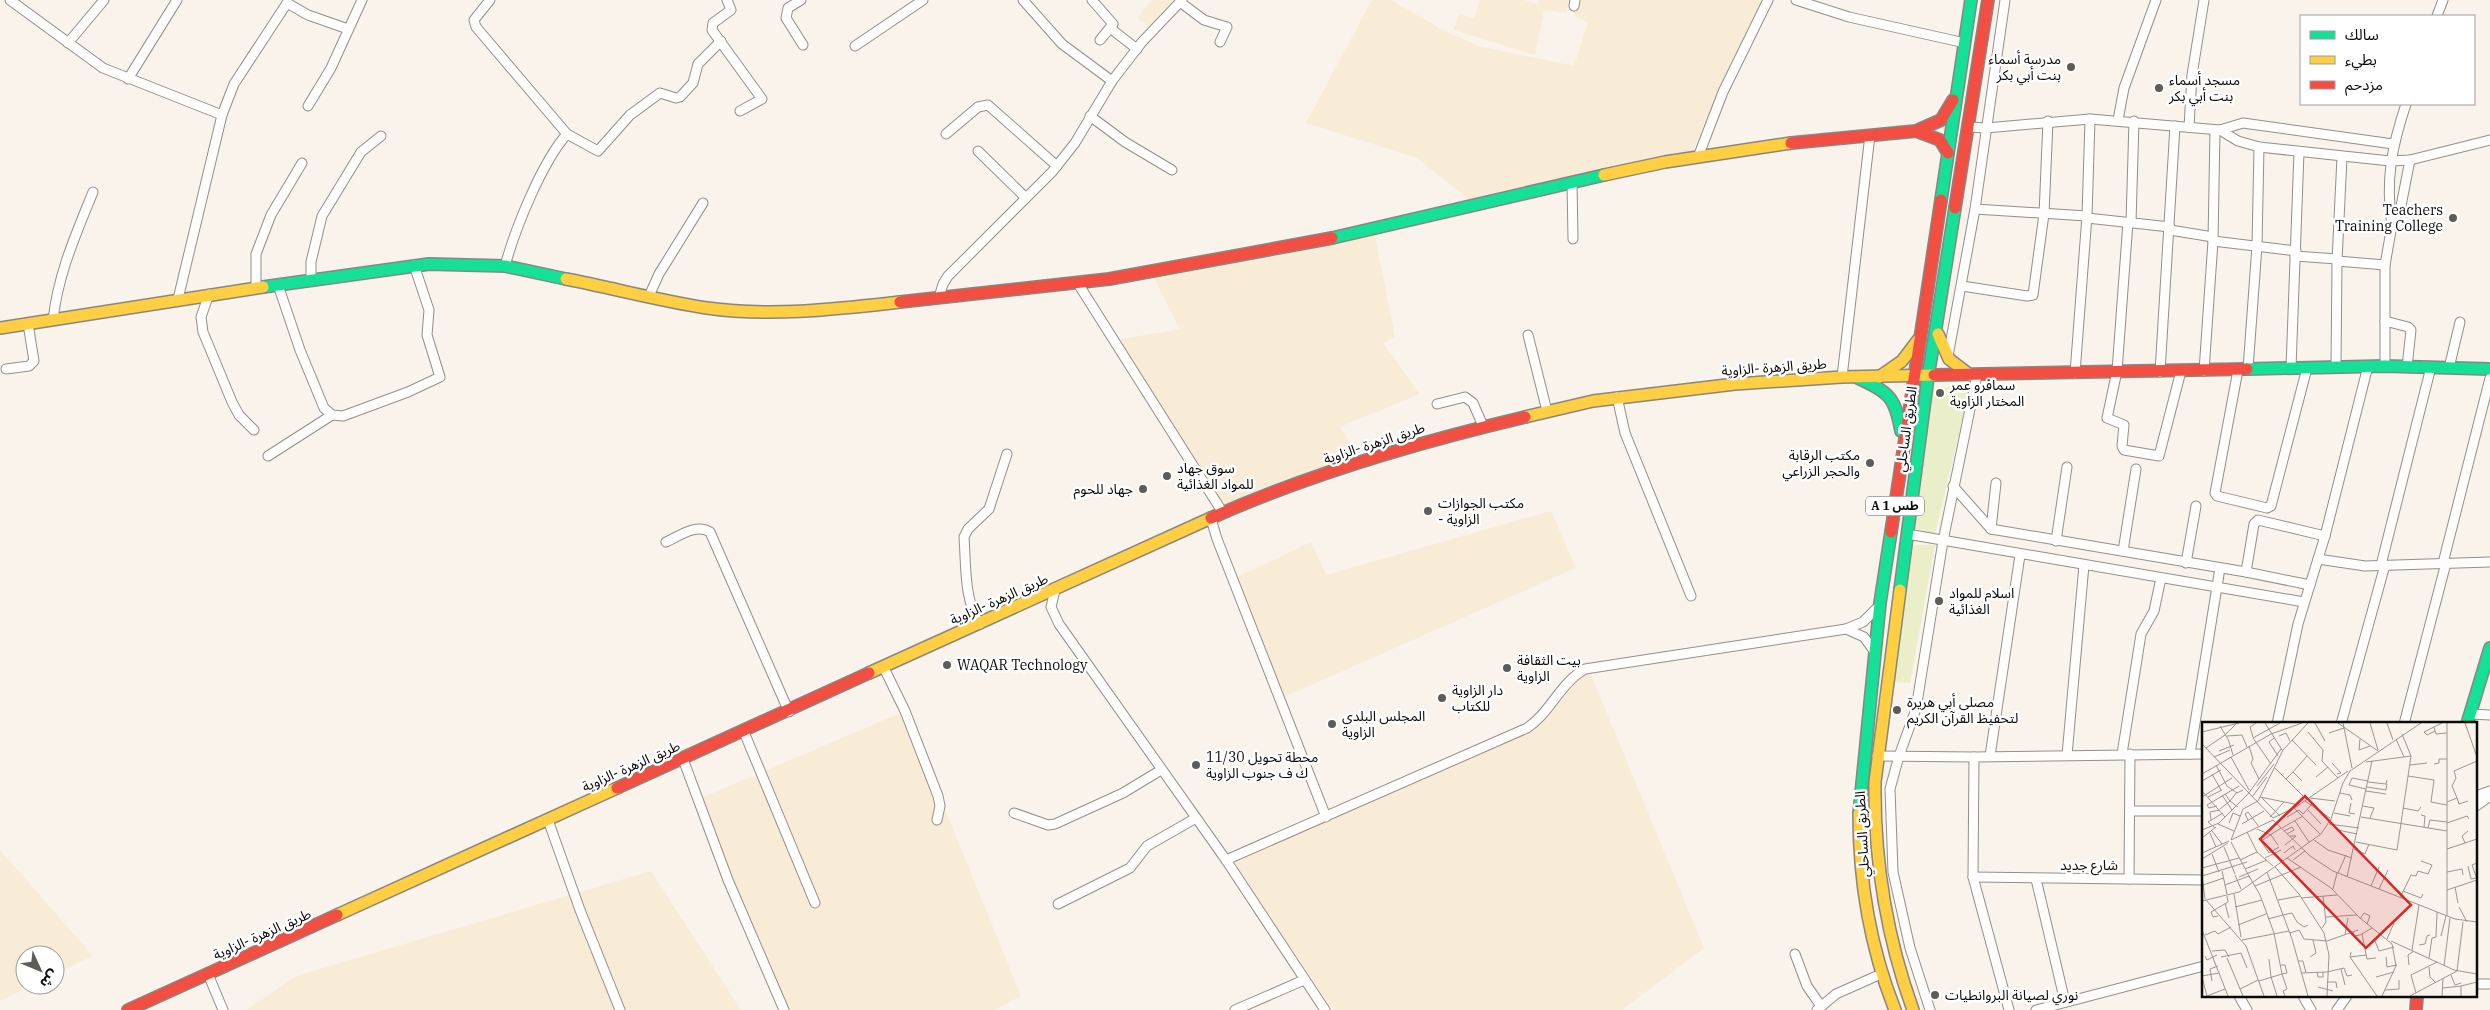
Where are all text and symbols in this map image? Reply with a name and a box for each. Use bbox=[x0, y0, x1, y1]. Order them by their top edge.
legend bbox=[2300, 15, 2475, 105]
text: سالك bbox=[2345, 25, 2379, 44]
place label: مدرسة أسماء بنت أبي بكر bbox=[1988, 50, 2061, 86]
text: بطيء bbox=[2345, 50, 2377, 71]
marker: مدرسة أسماء بنت أبي بكر bbox=[2065, 61, 2077, 73]
place label: مسجد أسماء بنت أبي بكر bbox=[2168, 71, 2240, 107]
text: مزدحم bbox=[2345, 75, 2383, 96]
marker: مسجد أسماء بنت أبي بكر bbox=[2153, 82, 2165, 94]
place label: Teachers Training College bbox=[2335, 201, 2443, 235]
marker: Teachers Training College bbox=[2447, 212, 2459, 224]
street label: طريق الزهرة -الزاوية bbox=[1721, 354, 1827, 381]
place label: سمافرو عمر المختار الزاوية bbox=[1949, 376, 2024, 410]
street label: الطريق الساحلي bbox=[1891, 385, 1923, 473]
marker: سمافرو عمر المختار الزاوية bbox=[1934, 387, 1946, 399]
street label: طريق الزهرة -الزاوية bbox=[1321, 418, 1427, 469]
place label: مكتب الرقابة والحجر الزراعي bbox=[1782, 446, 1860, 482]
marker: مكتب الرقابة والحجر الزراعي bbox=[1864, 457, 1876, 469]
place label: سوق جهاد للمواد الغذائية bbox=[1177, 459, 1254, 493]
marker: سوق جهاد للمواد الغذائية bbox=[1161, 470, 1173, 482]
place label: جهاد للحوم bbox=[1074, 480, 1133, 500]
marker: جهاد للحوم bbox=[1137, 483, 1149, 495]
place label: مكتب الجوازات - الزاوية bbox=[1438, 494, 1524, 528]
road number: A 1 طس bbox=[1866, 496, 1924, 516]
marker: مكتب الجوازات - الزاوية bbox=[1422, 505, 1434, 517]
street label: طريق الزهرة -الزاوية bbox=[947, 569, 1051, 630]
place label: اسلام للمواد الغذائية bbox=[1949, 584, 2014, 618]
marker: اسلام للمواد الغذائية bbox=[1933, 595, 1945, 607]
place label: بيت الثقافة الزاوية bbox=[1517, 651, 1581, 685]
place label: WAQAR Technology bbox=[957, 656, 1088, 674]
marker: WAQAR Technology bbox=[941, 659, 953, 671]
marker: بيت الثقافة الزاوية bbox=[1501, 662, 1513, 674]
place label: دار الزاوية للكتاب bbox=[1452, 681, 1503, 715]
marker: دار الزاوية للكتاب bbox=[1436, 692, 1448, 704]
place label: مصلى أبي هريرة لتحفيظ القرآن الكريم bbox=[1907, 693, 2018, 729]
marker: مصلى أبي هريرة لتحفيظ القرآن الكريم bbox=[1891, 704, 1903, 716]
place label: المجلس البلدي الزاوية bbox=[1342, 707, 1425, 741]
marker: المجلس البلدي الزاوية bbox=[1326, 718, 1338, 730]
inset map bbox=[2202, 722, 2478, 998]
street label: طريق الزهرة -الزاوية bbox=[579, 736, 683, 797]
place label: محطة تحويل 11/30 ك ف جنوب الزاوية bbox=[1206, 748, 1318, 782]
marker: محطة تحويل 11/30 ك ف جنوب الزاوية bbox=[1190, 759, 1202, 771]
street label: الطريق الساحلي bbox=[1851, 790, 1875, 878]
street label: شارع جديد bbox=[2060, 856, 2118, 876]
street label: طريق الزهرة -الزاوية bbox=[210, 904, 314, 965]
north arrow bbox=[15, 945, 65, 995]
text: ش bbox=[36, 966, 62, 992]
place label: نوري لصيانة البروانطيات bbox=[1945, 986, 2078, 1006]
marker: نوري لصيانة البروانطيات bbox=[1929, 989, 1941, 1001]

